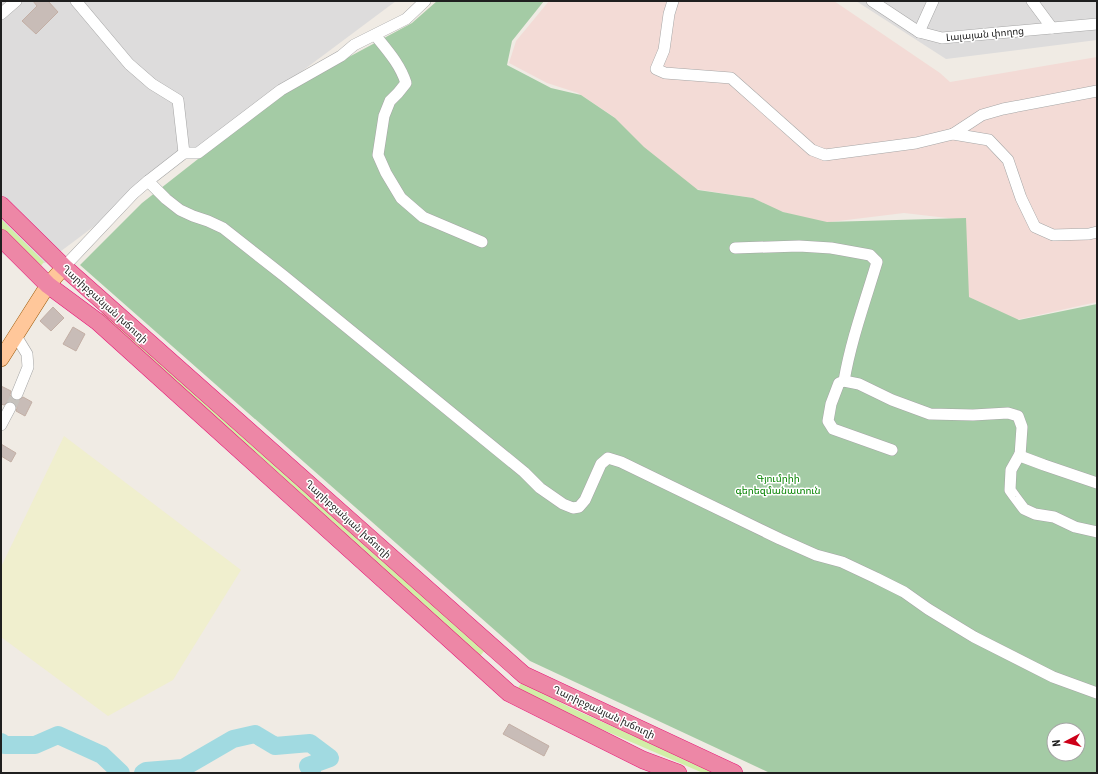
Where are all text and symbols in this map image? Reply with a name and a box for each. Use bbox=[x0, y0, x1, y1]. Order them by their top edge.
street label: Լալայան փողոց bbox=[946, 25, 1024, 43]
street label: Ղարիբջանյան խճուղի bbox=[60, 263, 150, 345]
park label: Գյումրիի գերեզմանատուն bbox=[735, 473, 821, 496]
street label: Ղարիբջանյան խճուղի bbox=[303, 478, 393, 560]
street label: Ղարիբջանյան խճուղի bbox=[551, 683, 657, 741]
north arrow bbox=[1046, 722, 1086, 762]
text: N bbox=[1050, 739, 1063, 747]

